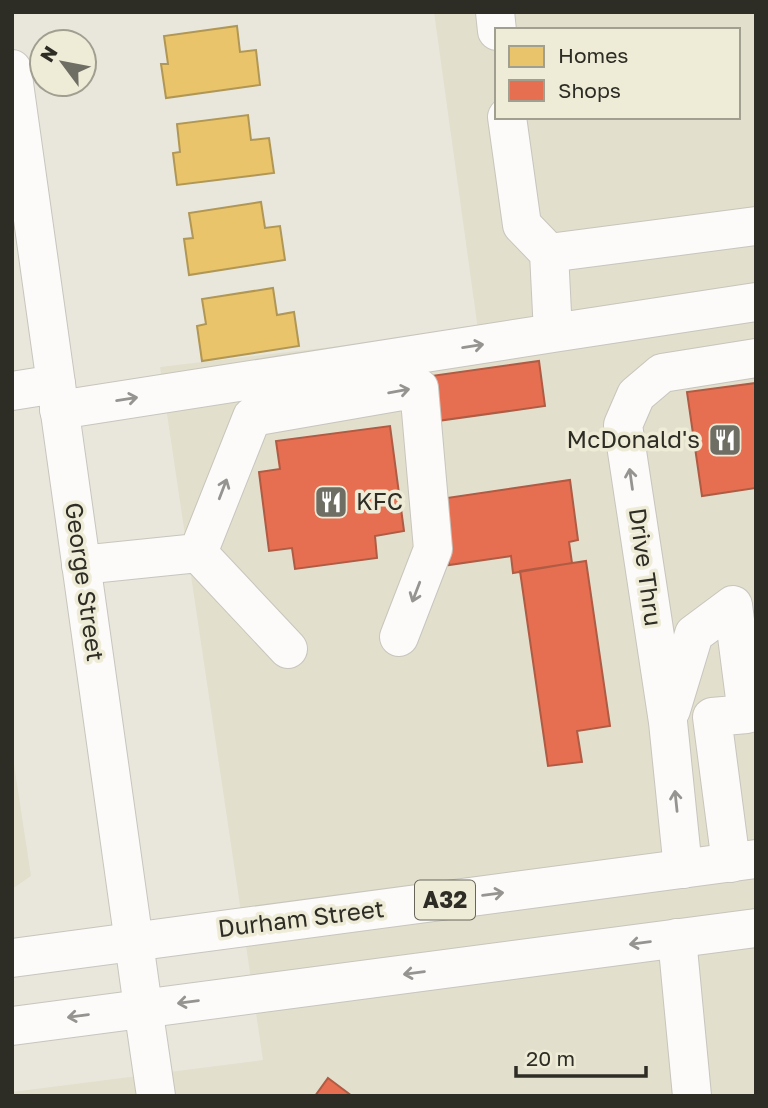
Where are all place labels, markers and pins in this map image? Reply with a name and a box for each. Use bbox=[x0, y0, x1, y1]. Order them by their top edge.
restaurant icon: McDonald's bbox=[706, 421, 744, 459]
place label: McDonald's bbox=[567, 424, 700, 453]
restaurant icon: KFC bbox=[312, 483, 350, 521]
place label: KFC bbox=[356, 486, 403, 515]

